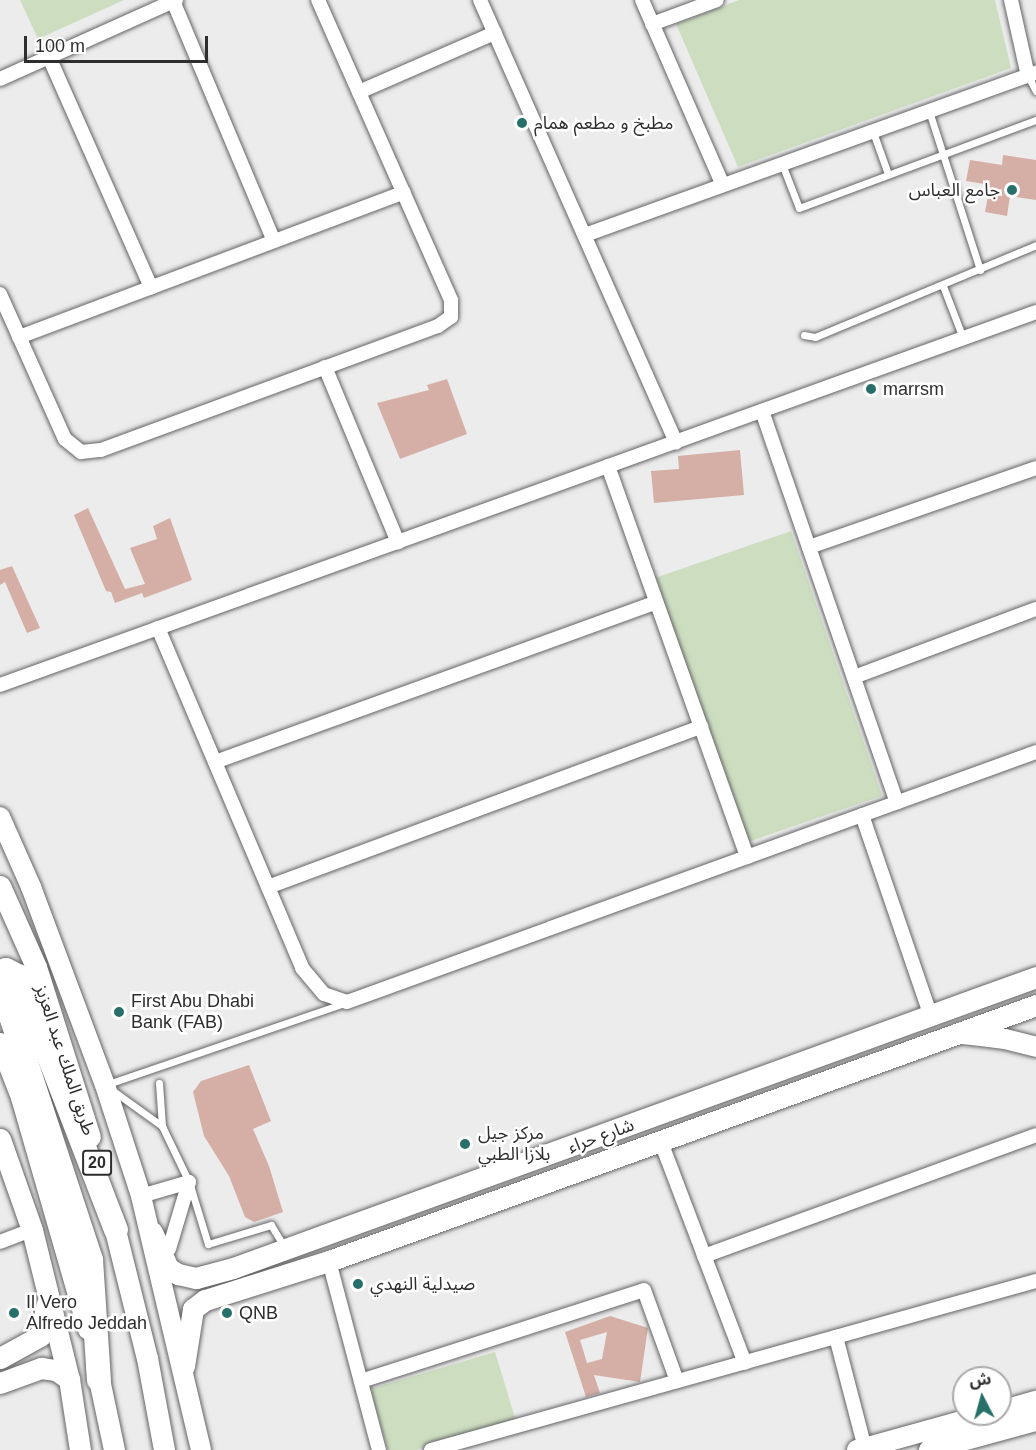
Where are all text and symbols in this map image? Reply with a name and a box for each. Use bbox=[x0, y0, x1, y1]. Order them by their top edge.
scale bar bbox=[27, 24, 212, 62]
text: 100 m bbox=[35, 36, 85, 56]
place label: مطبخ و مطعم همام bbox=[534, 112, 674, 134]
marker: مطبخ و مطعم همام bbox=[515, 116, 529, 130]
place label: جامع العباس bbox=[909, 179, 1000, 201]
marker: جامع العباس bbox=[1005, 183, 1019, 197]
place label: marrsm bbox=[883, 378, 944, 400]
marker: marrsm bbox=[864, 382, 878, 396]
street label: طريق الملك عبد العزيز bbox=[30, 982, 100, 1138]
place label: First Abu Dhabi Bank (FAB) bbox=[131, 991, 255, 1034]
marker: First Abu Dhabi Bank (FAB) bbox=[112, 1005, 126, 1019]
street label: شارع حراء bbox=[565, 1114, 637, 1158]
place label: مركز جيل بلازا الطبي bbox=[478, 1123, 550, 1166]
marker: مركز جيل بلازا الطبي bbox=[456, 1135, 474, 1153]
road number: 20 bbox=[82, 1150, 112, 1176]
place label: صيدلية النهدي bbox=[370, 1273, 475, 1295]
marker: صيدلية النهدي bbox=[351, 1277, 365, 1291]
place label: Il Vero Alfredo Jeddah bbox=[26, 1292, 147, 1334]
place label: QNB bbox=[239, 1302, 278, 1324]
marker: Il Vero Alfredo Jeddah bbox=[7, 1306, 21, 1320]
marker: QNB bbox=[220, 1306, 234, 1320]
north arrow bbox=[952, 1366, 1012, 1426]
text: ش bbox=[968, 1370, 992, 1389]

